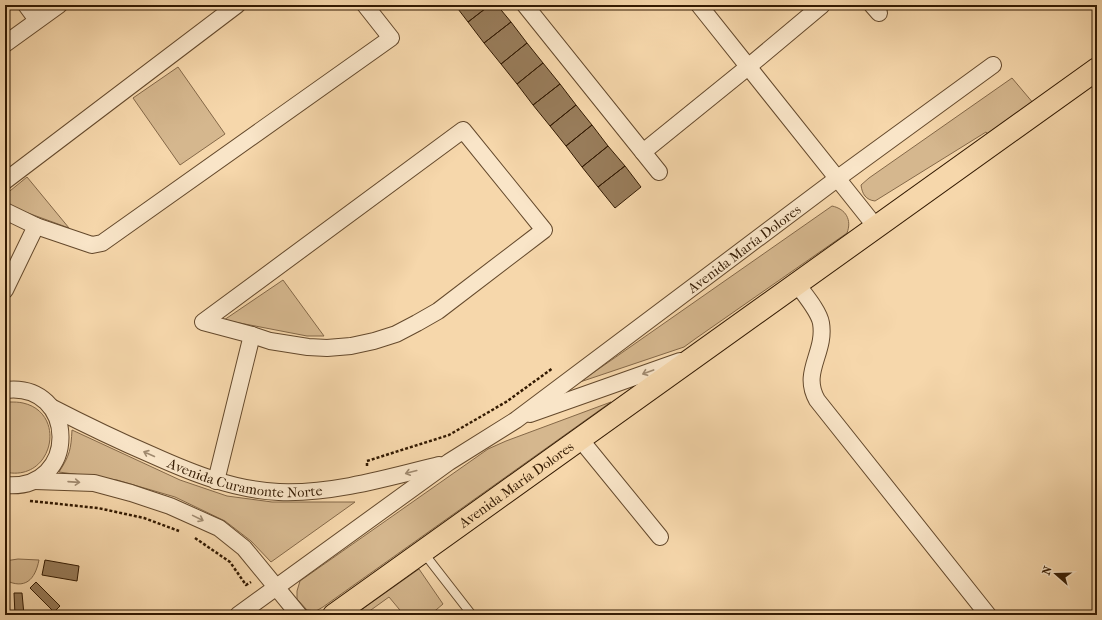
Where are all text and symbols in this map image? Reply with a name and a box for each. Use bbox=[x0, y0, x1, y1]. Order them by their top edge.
street label: Avenida María Dolores bbox=[683, 201, 804, 297]
one-way arrow bbox=[642, 369, 655, 376]
street label: Avenida María Dolores bbox=[455, 438, 577, 532]
one-way arrow bbox=[143, 450, 155, 457]
street label: Avenida Curamonte Norte bbox=[164, 454, 323, 501]
one-way arrow bbox=[405, 469, 418, 476]
one-way arrow bbox=[67, 478, 80, 485]
one-way arrow bbox=[192, 515, 204, 522]
north arrow bbox=[1036, 554, 1076, 594]
text: N bbox=[1040, 564, 1055, 577]

